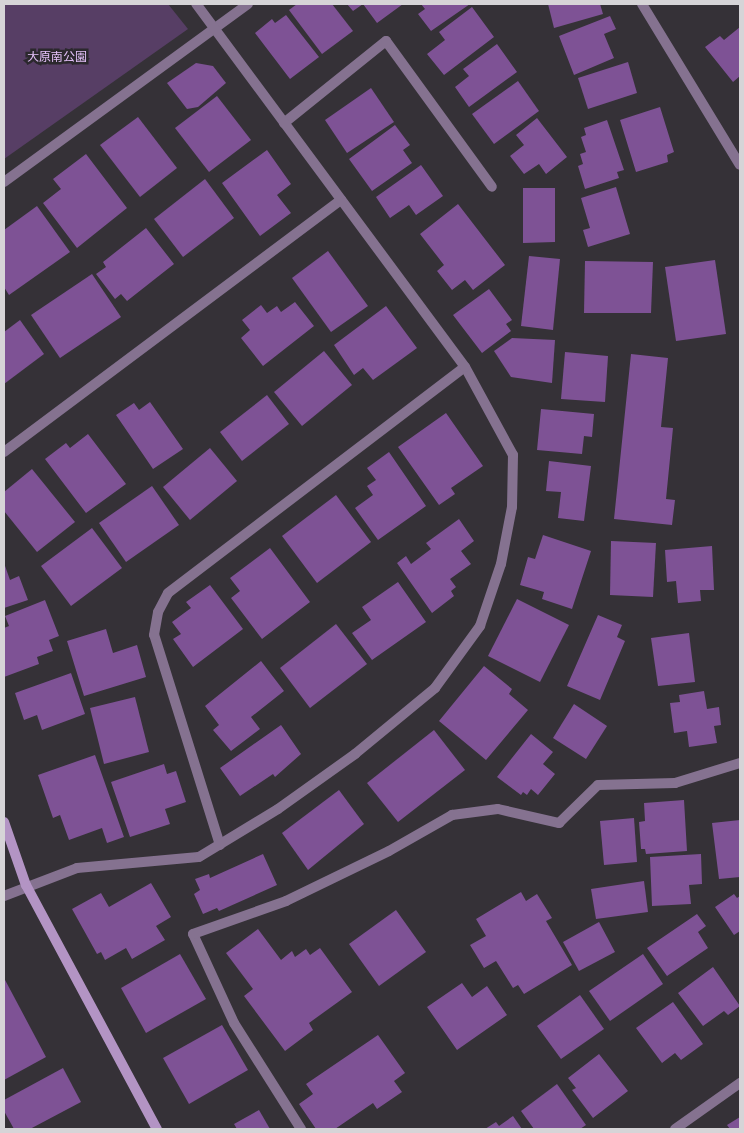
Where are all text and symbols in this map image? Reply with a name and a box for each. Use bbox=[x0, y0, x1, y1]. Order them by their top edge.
park label: 大原南公園 bbox=[27, 50, 87, 64]

